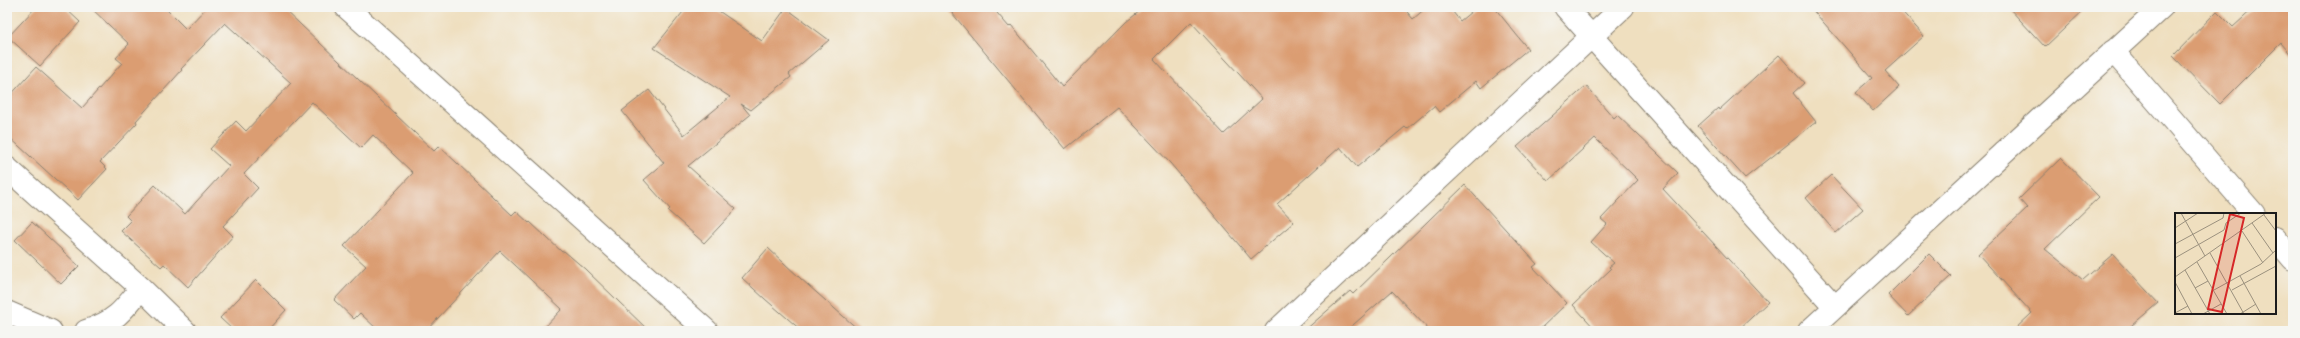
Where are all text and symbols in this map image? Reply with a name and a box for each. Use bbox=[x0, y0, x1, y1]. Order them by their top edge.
inset map bbox=[2175, 213, 2276, 314]

